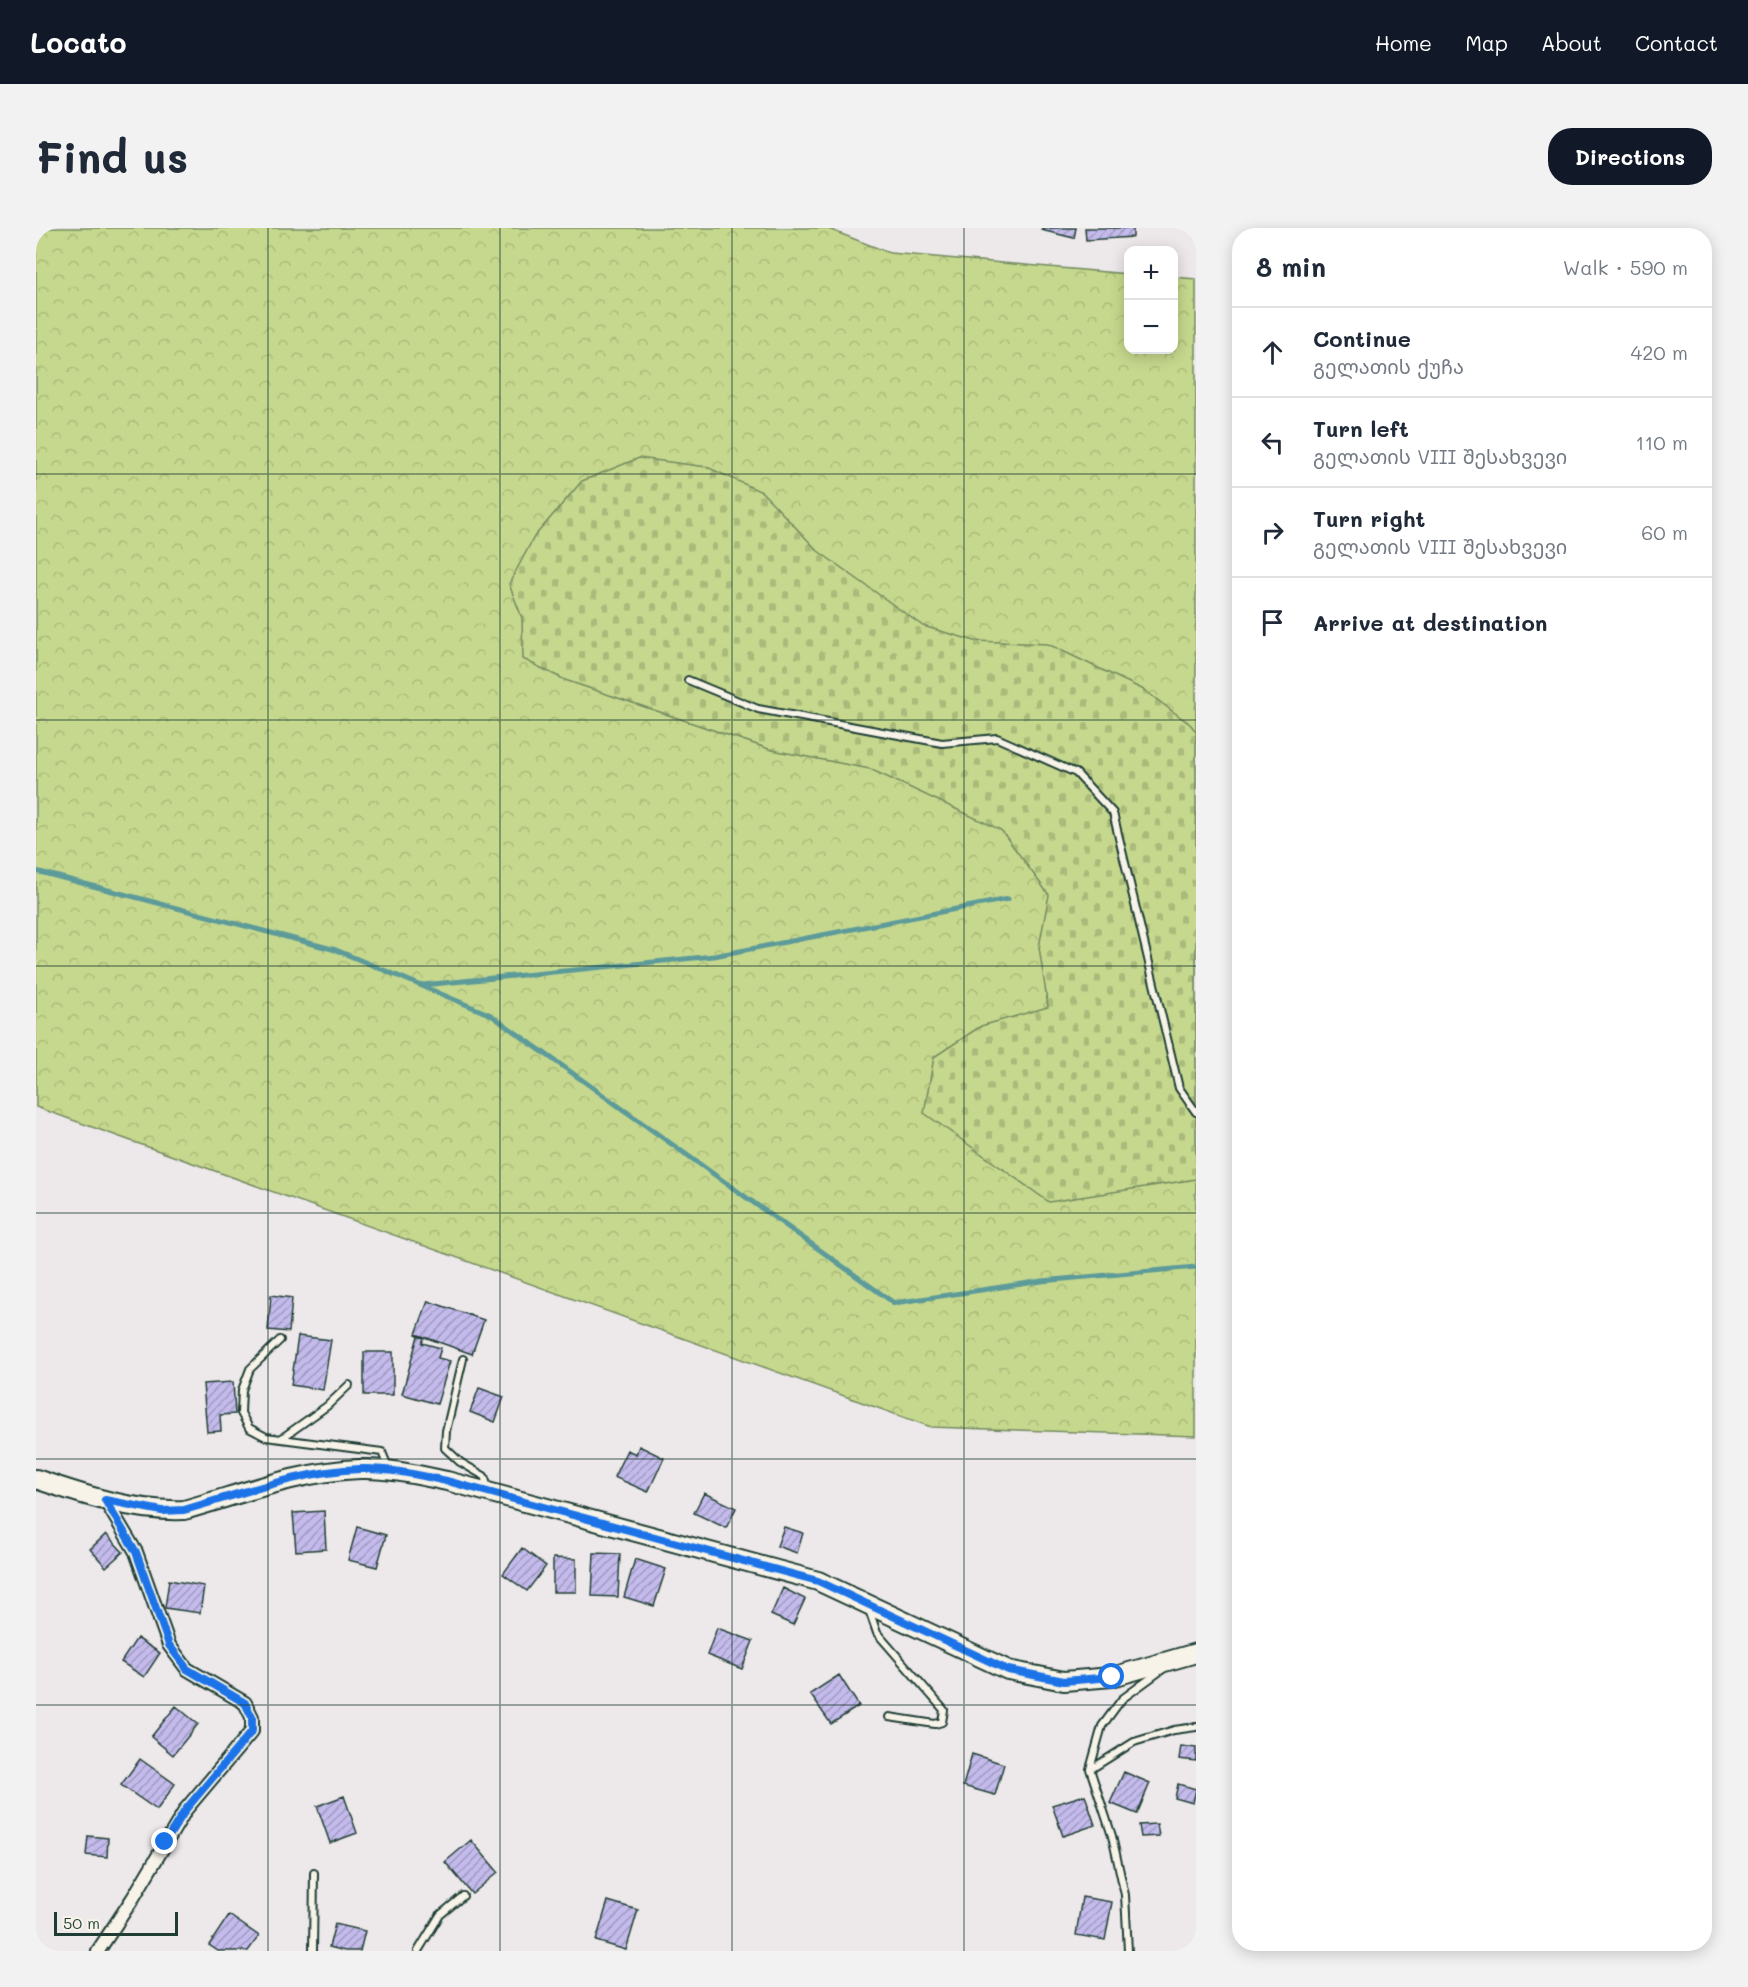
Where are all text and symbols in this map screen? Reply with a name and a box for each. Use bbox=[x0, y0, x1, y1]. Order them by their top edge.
text: Locato bbox=[30, 24, 127, 60]
text: Home bbox=[1375, 29, 1432, 56]
text: Map bbox=[1465, 29, 1508, 56]
text: About bbox=[1541, 29, 1602, 56]
text: Contact bbox=[1635, 29, 1718, 56]
button: Directions bbox=[1548, 128, 1712, 185]
text: Find us bbox=[36, 129, 188, 184]
map controls bbox=[1124, 246, 1178, 354]
button: + bbox=[1124, 246, 1178, 300]
text: 8 min bbox=[1256, 250, 1326, 284]
text: Walk · 590 m bbox=[1563, 254, 1688, 280]
button: − bbox=[1124, 300, 1178, 354]
text: Continue bbox=[1313, 324, 1411, 353]
icon: ahead bbox=[1256, 336, 1289, 369]
text: 420 m bbox=[1630, 339, 1688, 365]
text: გელათის ქუჩა bbox=[1313, 353, 1464, 379]
text: Turn left bbox=[1313, 414, 1409, 443]
icon: left bbox=[1256, 426, 1289, 459]
text: 110 m bbox=[1635, 429, 1688, 455]
text: გელათის VIII შესახვევი bbox=[1313, 443, 1567, 469]
text: Turn right bbox=[1313, 504, 1425, 533]
icon: right bbox=[1256, 516, 1289, 549]
text: 60 m bbox=[1641, 519, 1688, 545]
text: გელათის VIII შესახვევი bbox=[1313, 533, 1567, 559]
icon: arrive bbox=[1256, 606, 1289, 639]
text: Arrive at destination bbox=[1313, 608, 1548, 637]
route start bbox=[1098, 1663, 1124, 1689]
route end bbox=[151, 1828, 177, 1854]
scale bar bbox=[54, 1909, 178, 1936]
text: 50 m bbox=[63, 1912, 100, 1933]

